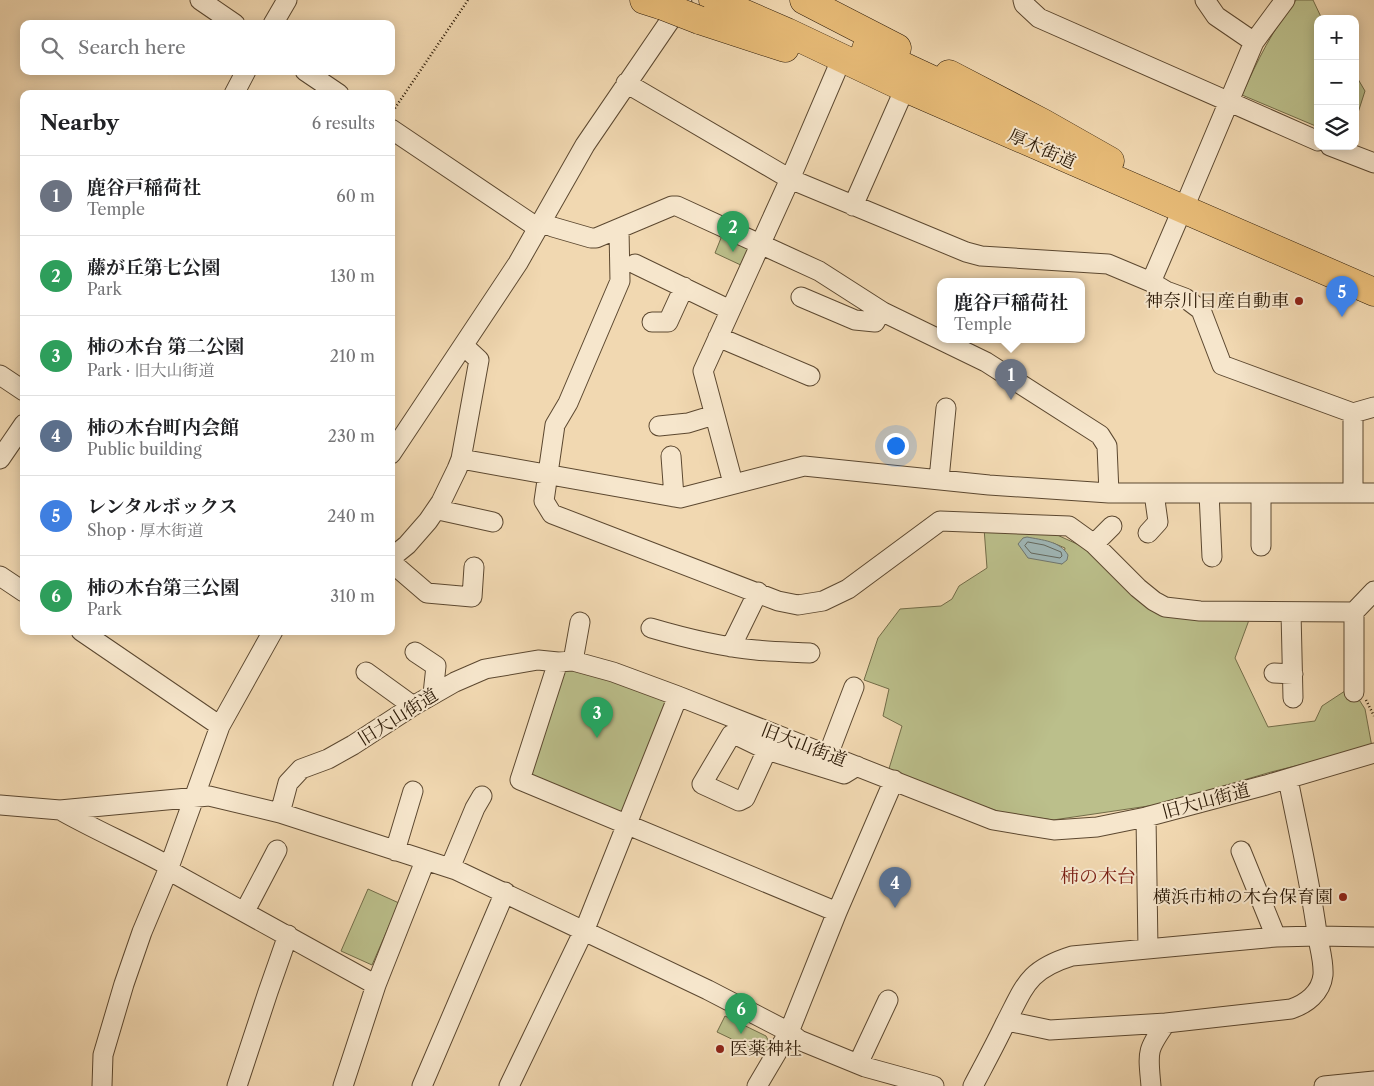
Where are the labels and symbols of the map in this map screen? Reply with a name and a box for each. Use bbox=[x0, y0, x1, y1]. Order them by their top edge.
street label: 厚木街道 bbox=[1005, 124, 1079, 174]
pin: 2 bbox=[717, 211, 749, 252]
pin: 5 bbox=[1326, 276, 1358, 317]
place label: 神奈川日産自動車 bbox=[1145, 290, 1289, 312]
marker: 神奈川日産自動車 bbox=[1293, 295, 1305, 307]
pin: 1 bbox=[995, 359, 1027, 400]
your location bbox=[883, 433, 909, 459]
street label: 旧大山街道 bbox=[354, 684, 442, 750]
pin: 3 bbox=[581, 697, 613, 738]
street label: 旧大山街道 bbox=[758, 719, 850, 771]
street label: 旧大山街道 bbox=[1160, 779, 1252, 823]
district label: 柿の木台 bbox=[1060, 865, 1136, 888]
pin: 4 bbox=[879, 867, 911, 908]
place label: 横浜市柿の木台保育園 bbox=[1153, 886, 1333, 908]
marker: 横浜市柿の木台保育園 bbox=[1337, 891, 1349, 903]
pin: 6 bbox=[725, 993, 757, 1034]
place label: 医薬神社 bbox=[730, 1038, 802, 1060]
marker: 医薬神社 bbox=[714, 1043, 726, 1055]

